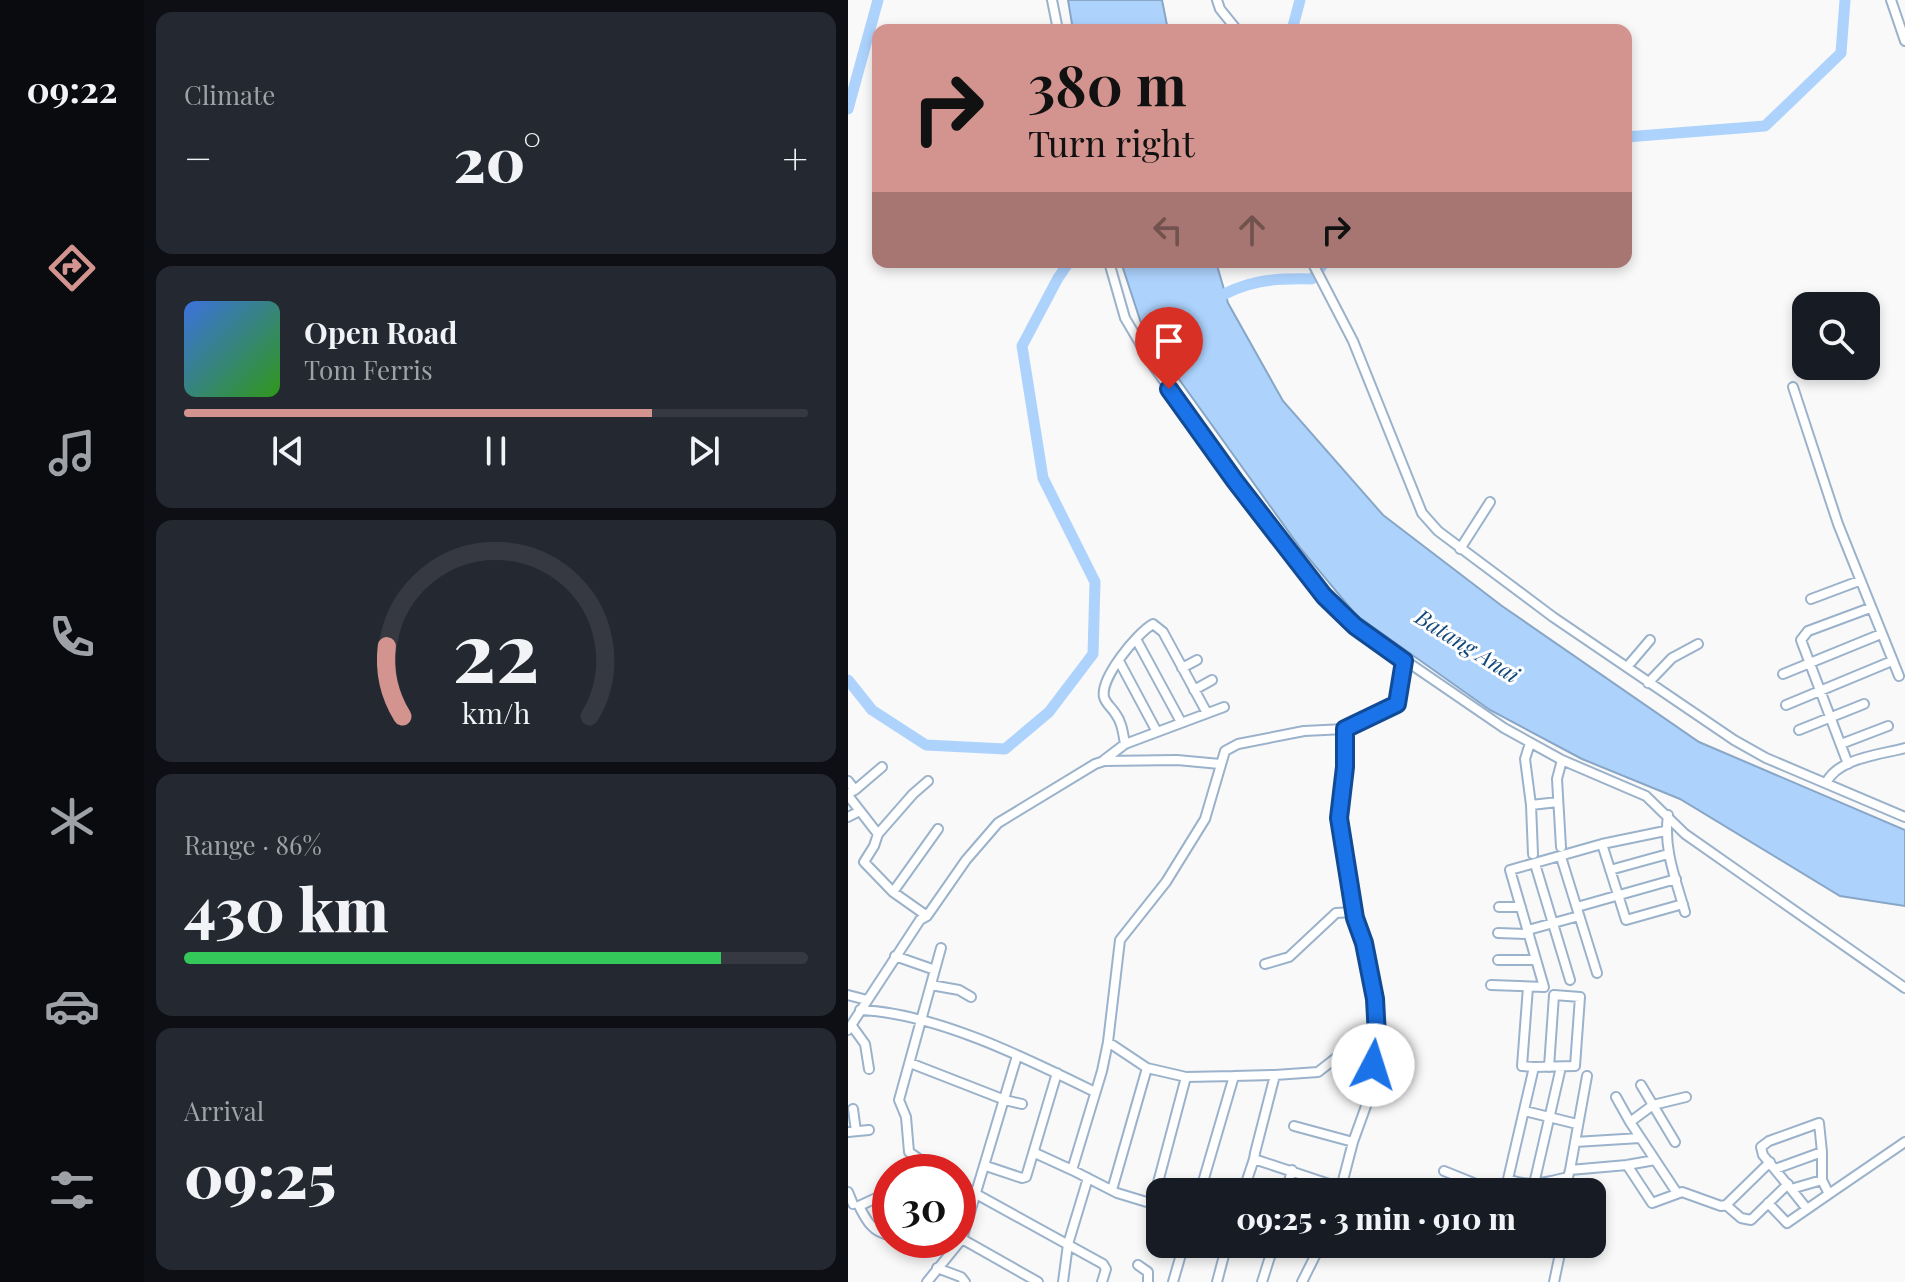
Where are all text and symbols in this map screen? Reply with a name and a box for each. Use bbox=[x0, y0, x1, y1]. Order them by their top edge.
text: 380 m bbox=[1028, 46, 1187, 121]
icon: right bbox=[896, 56, 1000, 160]
text: 09:22 bbox=[26, 64, 118, 112]
text: Climate bbox=[184, 77, 275, 112]
text: 20° bbox=[453, 117, 541, 197]
text: Turn right bbox=[1028, 118, 1195, 166]
text: − bbox=[184, 127, 212, 186]
text: + bbox=[782, 127, 808, 186]
icon: left bbox=[1146, 208, 1190, 252]
icon: ahead bbox=[1230, 208, 1274, 252]
icon: right bbox=[1314, 208, 1358, 252]
icon: directions bbox=[44, 240, 100, 296]
map controls bbox=[1792, 292, 1880, 380]
button: search bbox=[1792, 292, 1880, 380]
pin bbox=[1135, 307, 1203, 389]
text: Open Road bbox=[304, 312, 457, 352]
icon: arrive bbox=[1147, 319, 1191, 363]
text: Tom Ferris bbox=[304, 352, 433, 387]
icon: music bbox=[44, 425, 100, 481]
icon: previous bbox=[266, 429, 310, 473]
icon: pause bbox=[474, 429, 518, 473]
icon: next bbox=[682, 429, 726, 473]
text: 22 bbox=[452, 593, 540, 704]
water label: Batang Anai bbox=[1409, 601, 1526, 689]
icon: phone bbox=[44, 609, 100, 665]
text: km/h bbox=[462, 693, 530, 731]
icon: climate bbox=[44, 793, 100, 849]
text: Range · 86% bbox=[184, 827, 322, 862]
text: 430 km bbox=[184, 867, 389, 947]
icon: car bbox=[44, 978, 100, 1034]
position arrow bbox=[1331, 1023, 1415, 1107]
text: Arrival bbox=[184, 1093, 264, 1128]
text: 09:25 bbox=[184, 1133, 336, 1213]
speed limit sign: 30 bbox=[872, 1154, 976, 1258]
icon: filters bbox=[44, 1162, 100, 1218]
text: 09:25 · 3 min · 910 m bbox=[1236, 1198, 1516, 1238]

